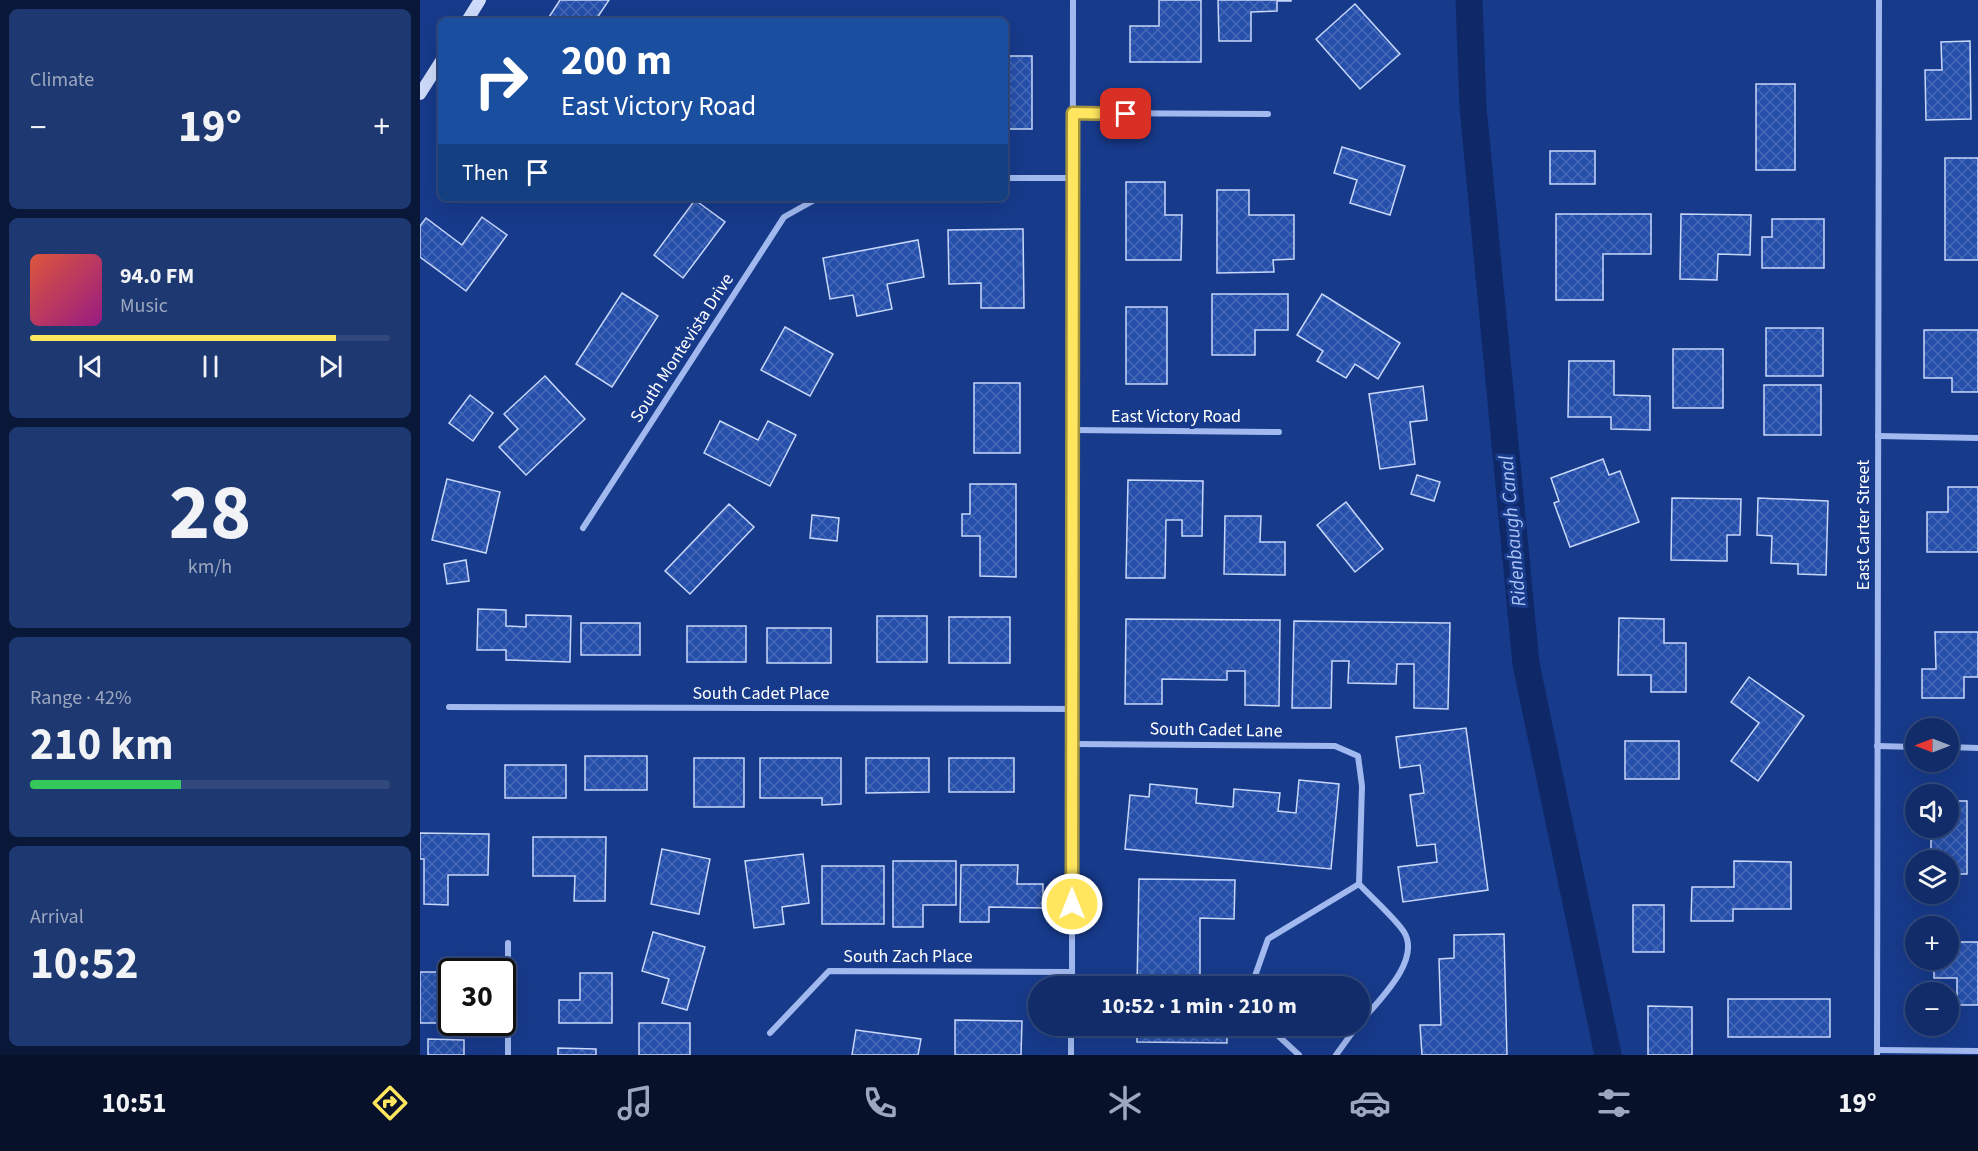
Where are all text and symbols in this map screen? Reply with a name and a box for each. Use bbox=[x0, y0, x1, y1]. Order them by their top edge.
text: 200 m bbox=[561, 31, 672, 91]
icon: right bbox=[462, 42, 540, 120]
text: Climate bbox=[30, 66, 94, 94]
text: East Victory Road bbox=[561, 87, 756, 126]
pin bbox=[1100, 88, 1151, 139]
text: 19° bbox=[178, 95, 242, 159]
icon: arrive bbox=[1109, 97, 1142, 130]
text: − bbox=[30, 104, 46, 151]
text: + bbox=[374, 104, 390, 151]
icon: arrive bbox=[521, 156, 554, 189]
text: Then bbox=[462, 157, 509, 189]
text: 94.0 FM bbox=[120, 260, 194, 292]
street label: South Montevista Drive bbox=[624, 268, 740, 428]
text: Music bbox=[120, 292, 168, 320]
icon: previous bbox=[74, 350, 107, 383]
icon: pause bbox=[194, 350, 227, 383]
icon: next bbox=[314, 350, 347, 383]
street label: East Victory Road bbox=[1111, 404, 1241, 429]
water label: Ridenbaugh Canal bbox=[1492, 454, 1534, 608]
text: 28 bbox=[169, 458, 251, 569]
street label: East Carter Street bbox=[1851, 460, 1876, 590]
text: km/h bbox=[188, 553, 232, 581]
street label: South Cadet Place bbox=[692, 681, 830, 706]
text: Range · 42% bbox=[30, 684, 131, 712]
text: 210 km bbox=[30, 713, 174, 777]
street label: South Cadet Lane bbox=[1149, 716, 1283, 744]
north arrow bbox=[1905, 718, 1959, 772]
map controls bbox=[1905, 718, 1959, 1036]
button: sound bbox=[1905, 784, 1959, 838]
button: layers bbox=[1905, 850, 1959, 904]
position arrow bbox=[1040, 872, 1104, 936]
text: Arrival bbox=[30, 903, 84, 931]
button: + bbox=[1905, 916, 1959, 970]
text: 10:52 bbox=[30, 932, 139, 996]
street label: South Zach Place bbox=[843, 944, 973, 969]
speed limit sign: 30 bbox=[438, 958, 516, 1036]
button: − bbox=[1905, 982, 1959, 1036]
text: 10:52 · 1 min · 210 m bbox=[1101, 990, 1297, 1022]
icon: directions bbox=[369, 1082, 411, 1124]
icon: music bbox=[614, 1082, 656, 1124]
icon: phone bbox=[859, 1082, 901, 1124]
icon: climate bbox=[1104, 1082, 1146, 1124]
icon: car bbox=[1349, 1082, 1391, 1124]
icon: filters bbox=[1593, 1082, 1635, 1124]
text: 10:51 bbox=[101, 1084, 167, 1123]
text: 19° bbox=[1838, 1084, 1877, 1123]

